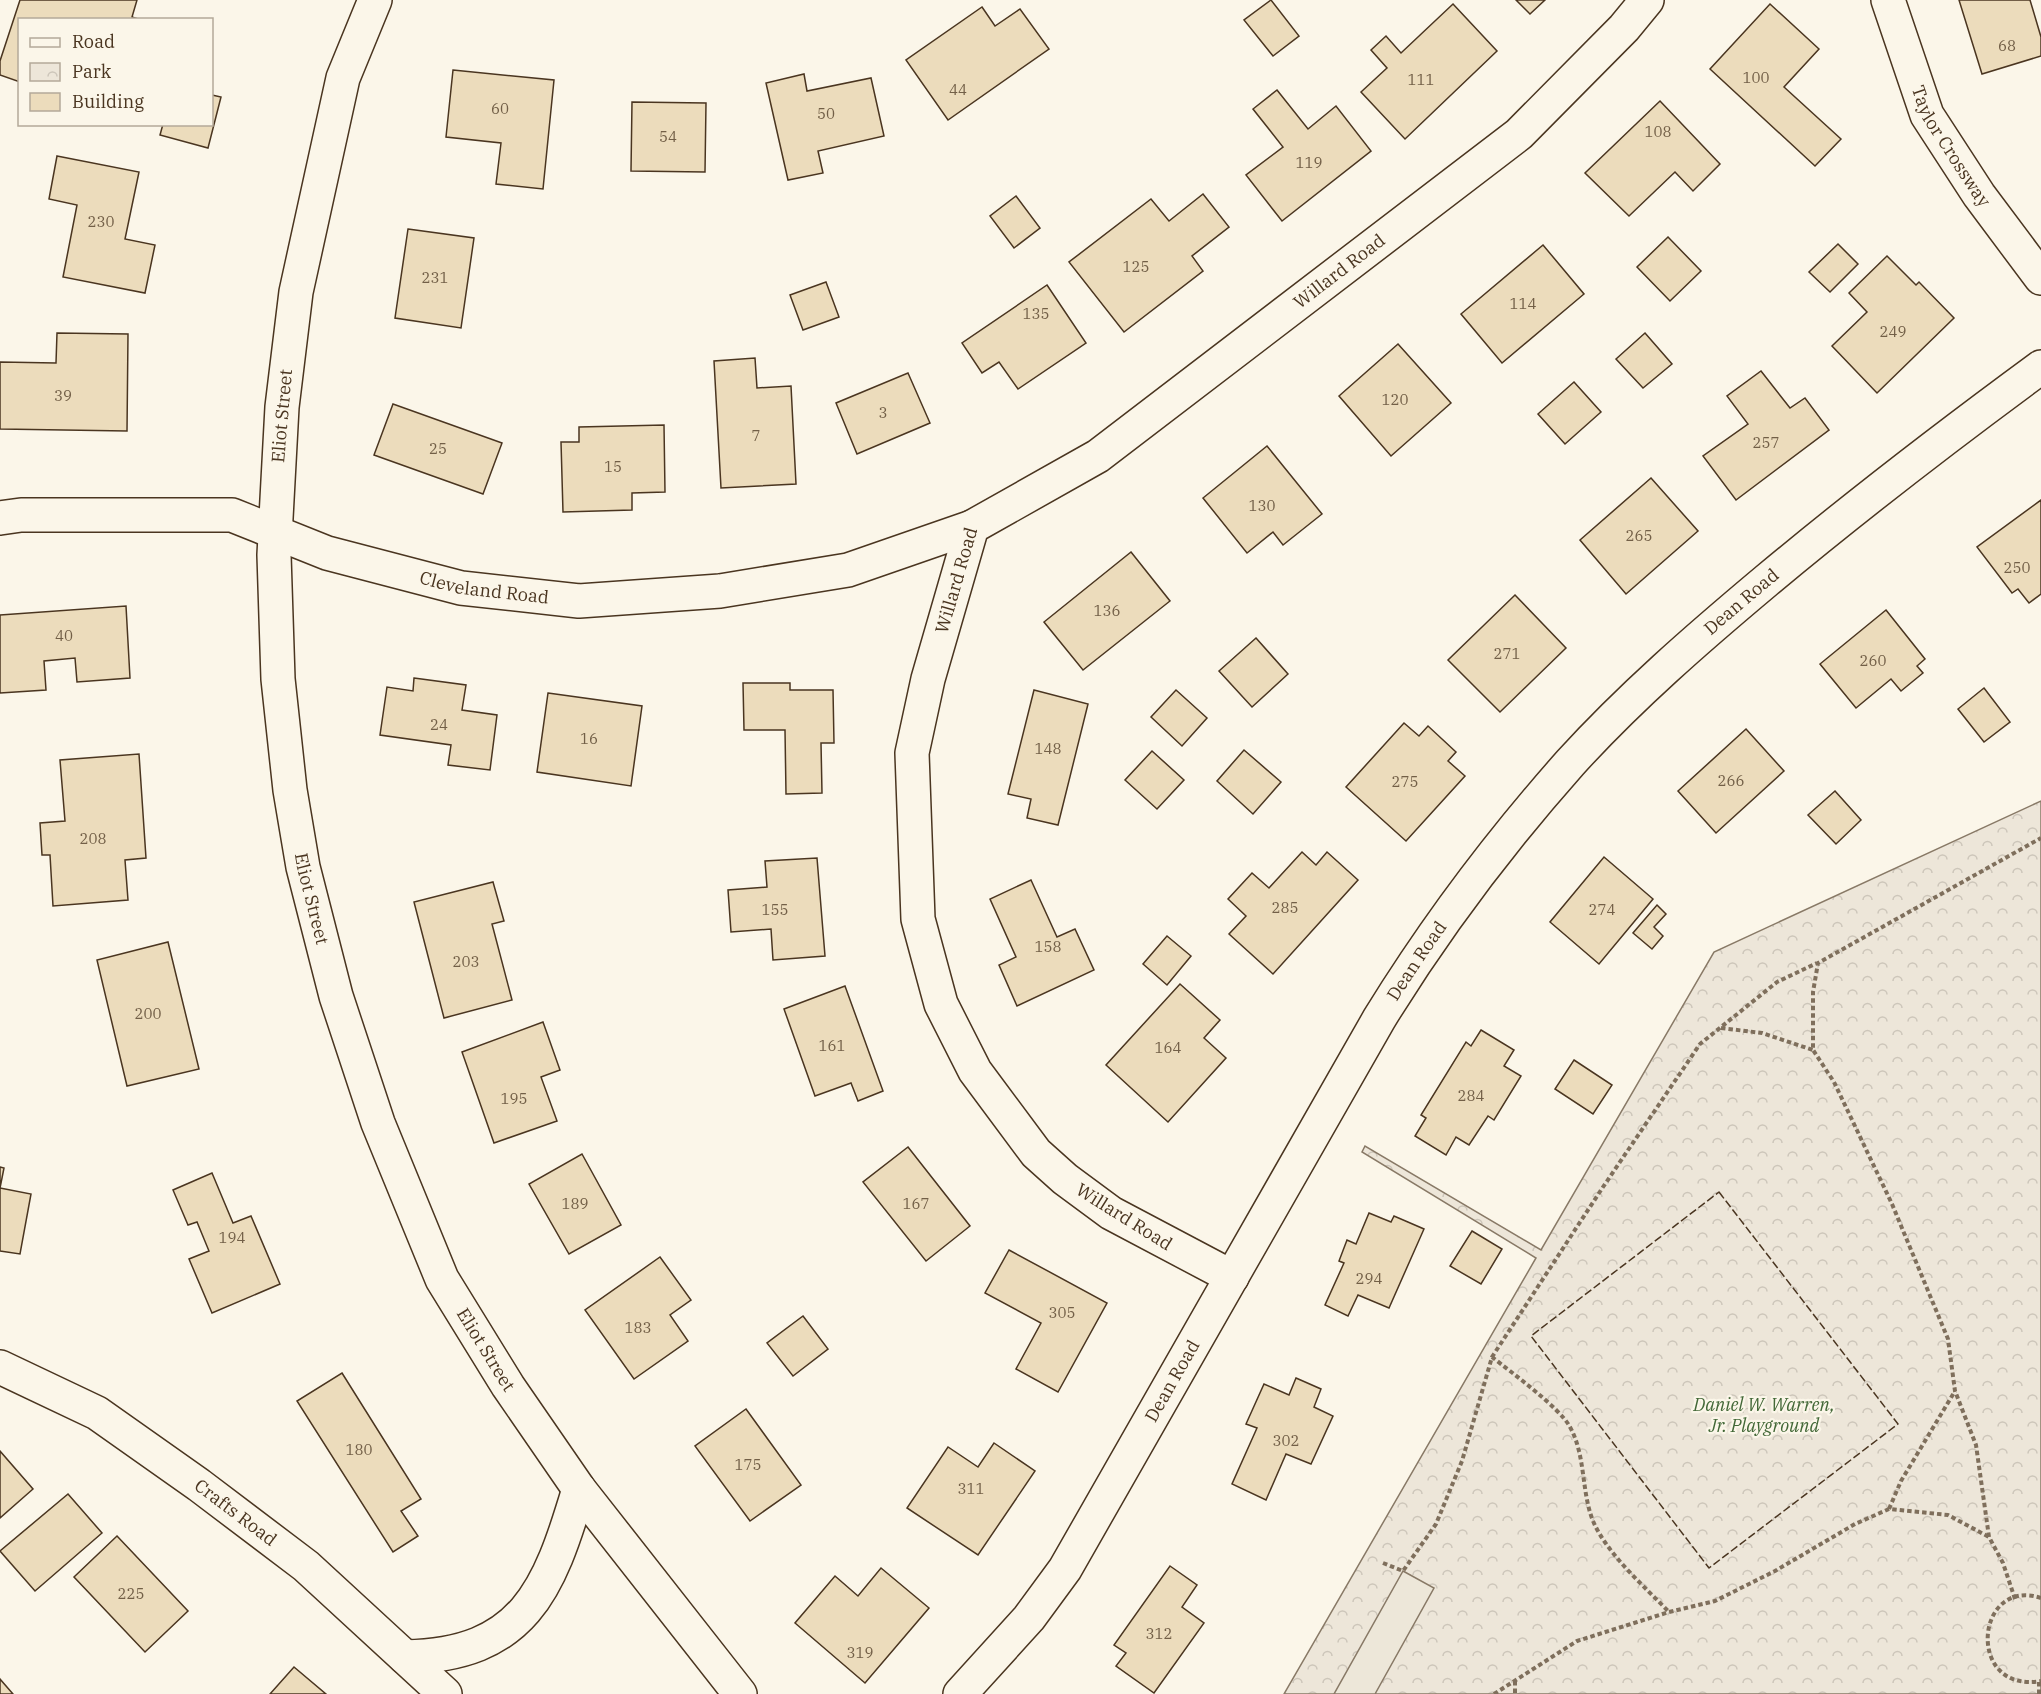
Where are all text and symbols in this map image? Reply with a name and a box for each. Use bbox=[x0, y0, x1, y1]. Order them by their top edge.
legend bbox=[18, 18, 213, 126]
text: Road bbox=[72, 30, 115, 53]
house number: 68 bbox=[1998, 36, 2016, 55]
text: Park bbox=[72, 60, 112, 83]
house number: 100 bbox=[1742, 68, 1770, 87]
house number: 111 bbox=[1407, 70, 1435, 89]
house number: 44 bbox=[949, 80, 967, 99]
street label: Taylor Crossway bbox=[1907, 82, 1996, 212]
text: Building bbox=[72, 90, 144, 113]
house number: 60 bbox=[491, 99, 509, 118]
house number: 50 bbox=[817, 104, 835, 123]
house number: 108 bbox=[1644, 122, 1672, 141]
house number: 54 bbox=[659, 127, 677, 146]
house number: 119 bbox=[1295, 153, 1323, 172]
house number: 230 bbox=[87, 212, 115, 231]
street label: Willard Road bbox=[1289, 229, 1390, 313]
house number: 125 bbox=[1122, 257, 1150, 276]
house number: 231 bbox=[421, 268, 449, 287]
house number: 114 bbox=[1509, 294, 1537, 313]
house number: 135 bbox=[1022, 304, 1050, 323]
house number: 249 bbox=[1879, 322, 1907, 341]
street label: Eliot Street bbox=[266, 368, 297, 464]
house number: 39 bbox=[54, 386, 72, 405]
house number: 120 bbox=[1381, 390, 1409, 409]
house number: 3 bbox=[878, 403, 888, 422]
house number: 7 bbox=[751, 426, 761, 445]
house number: 257 bbox=[1752, 433, 1780, 452]
house number: 25 bbox=[429, 439, 447, 458]
house number: 15 bbox=[604, 457, 622, 476]
house number: 130 bbox=[1248, 496, 1276, 515]
street label: Willard Road bbox=[930, 524, 982, 636]
house number: 265 bbox=[1625, 526, 1653, 545]
house number: 250 bbox=[2003, 558, 2031, 577]
street label: Dean Road bbox=[1699, 563, 1783, 640]
street label: Cleveland Road bbox=[417, 566, 550, 609]
house number: 136 bbox=[1093, 601, 1121, 620]
house number: 40 bbox=[55, 626, 73, 645]
house number: 271 bbox=[1493, 644, 1521, 663]
house number: 260 bbox=[1859, 651, 1887, 670]
house number: 24 bbox=[430, 715, 448, 734]
house number: 16 bbox=[580, 729, 598, 748]
house number: 148 bbox=[1034, 739, 1062, 758]
house number: 266 bbox=[1717, 771, 1745, 790]
house number: 275 bbox=[1391, 772, 1419, 791]
house number: 208 bbox=[79, 829, 107, 848]
street label: Eliot Street bbox=[290, 851, 334, 947]
house number: 285 bbox=[1271, 898, 1299, 917]
house number: 155 bbox=[761, 900, 789, 919]
house number: 274 bbox=[1588, 900, 1616, 919]
street label: Dean Road bbox=[1381, 916, 1451, 1005]
house number: 158 bbox=[1034, 937, 1062, 956]
house number: 203 bbox=[452, 952, 480, 971]
house number: 200 bbox=[134, 1004, 162, 1023]
house number: 161 bbox=[818, 1036, 846, 1055]
house number: 164 bbox=[1154, 1038, 1182, 1057]
house number: 284 bbox=[1457, 1086, 1485, 1105]
house number: 195 bbox=[500, 1089, 528, 1108]
street label: Willard Road bbox=[1072, 1178, 1177, 1255]
house number: 189 bbox=[561, 1194, 589, 1213]
house number: 167 bbox=[902, 1194, 930, 1213]
house number: 194 bbox=[218, 1228, 246, 1247]
house number: 294 bbox=[1355, 1269, 1383, 1288]
house number: 305 bbox=[1048, 1303, 1076, 1322]
street label: Eliot Street bbox=[452, 1304, 520, 1396]
house number: 183 bbox=[624, 1318, 652, 1337]
street label: Dean Road bbox=[1139, 1335, 1205, 1426]
park label: Daniel W. Warren, Jr. Playground bbox=[1692, 1393, 1835, 1437]
house number: 302 bbox=[1272, 1431, 1300, 1450]
house number: 180 bbox=[345, 1440, 373, 1459]
house number: 175 bbox=[734, 1455, 762, 1474]
street label: Crafts Road bbox=[190, 1474, 282, 1551]
house number: 311 bbox=[957, 1479, 985, 1498]
house number: 225 bbox=[117, 1584, 145, 1603]
house number: 312 bbox=[1145, 1624, 1173, 1643]
house number: 319 bbox=[846, 1643, 874, 1662]

